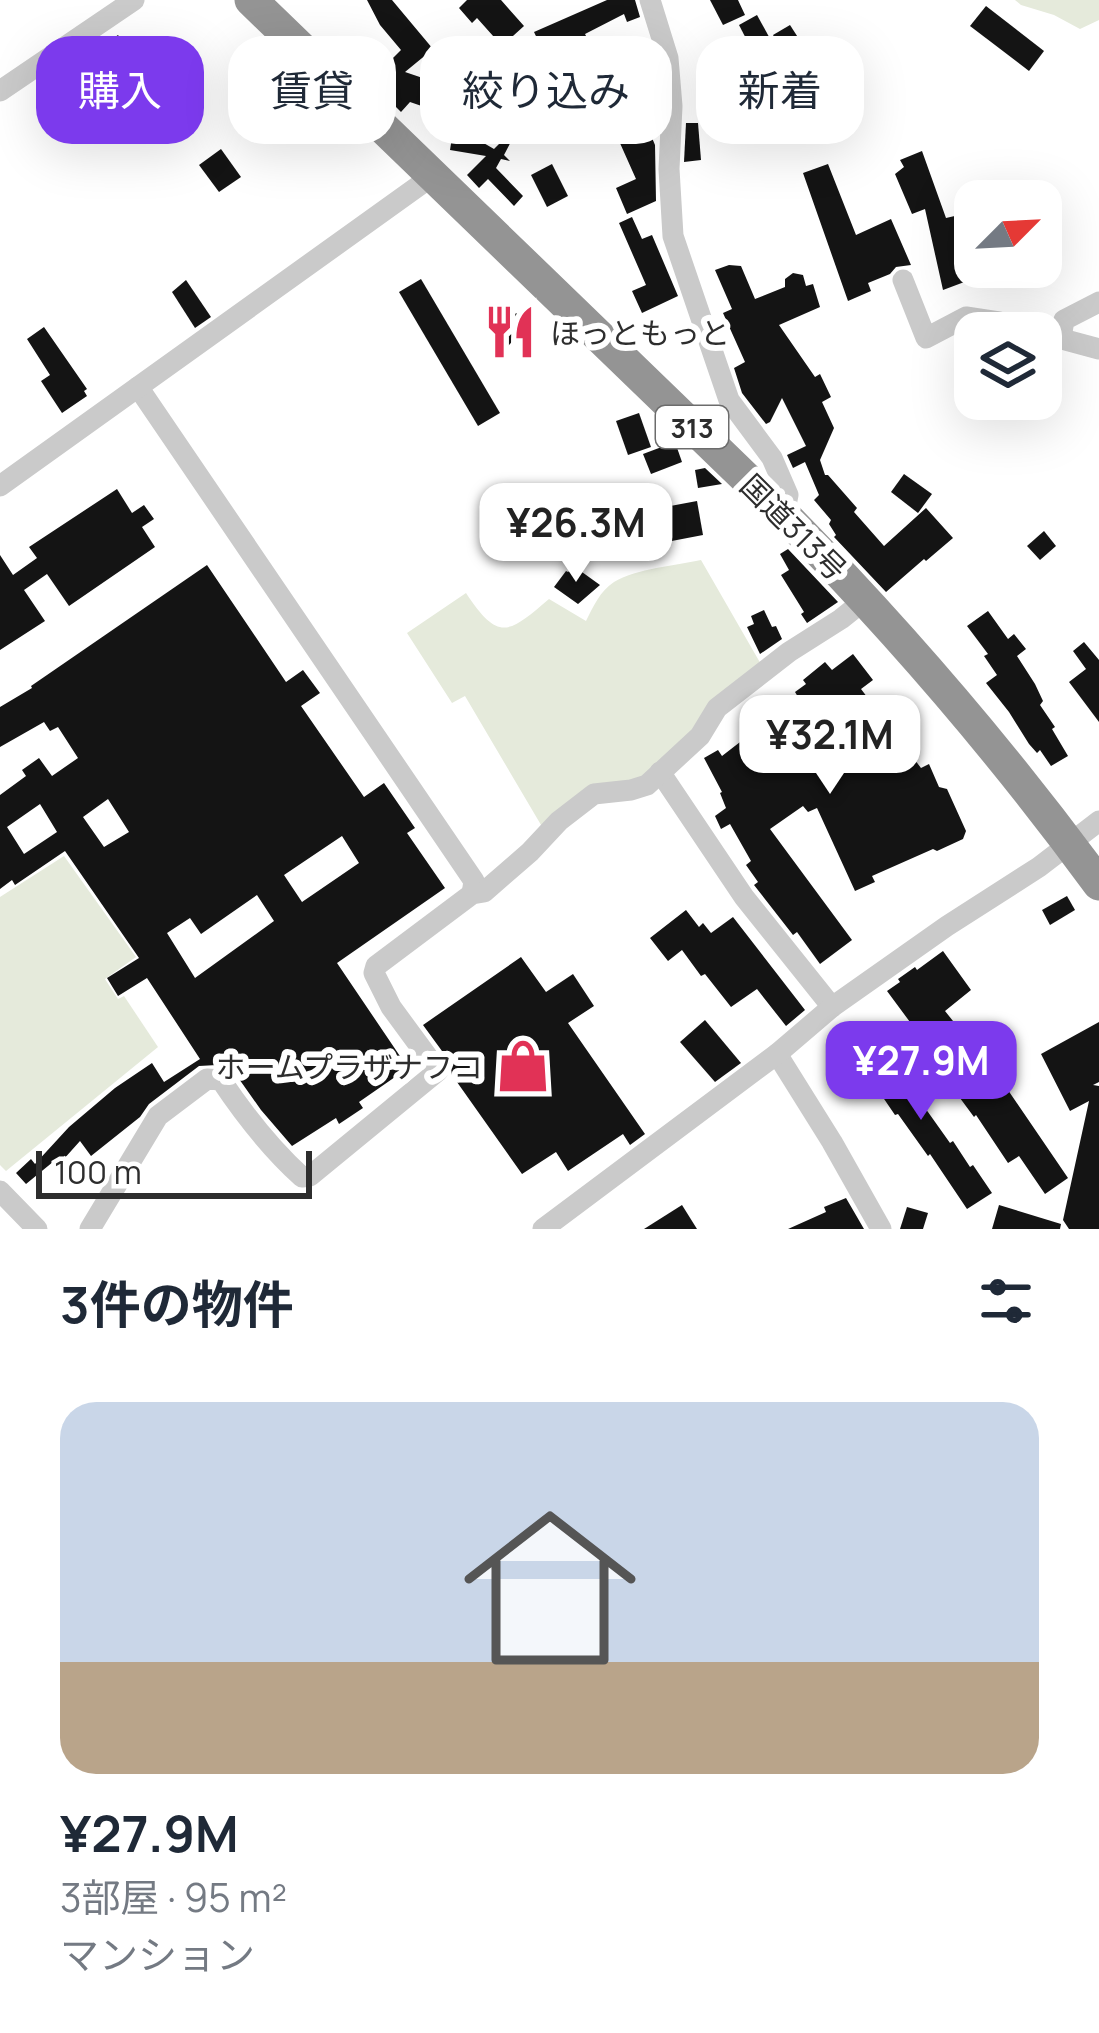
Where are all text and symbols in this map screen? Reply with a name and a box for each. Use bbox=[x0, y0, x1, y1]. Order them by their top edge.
chip: 購入 bbox=[36, 36, 204, 144]
chip: 賃貸 bbox=[228, 36, 396, 144]
chip: 絞り込み bbox=[420, 36, 672, 144]
chip: 新着 bbox=[696, 36, 864, 144]
north arrow bbox=[954, 180, 1062, 288]
map controls bbox=[954, 180, 1062, 420]
restaurant icon: ほっともっと bbox=[481, 303, 539, 361]
place label: ほっともっと bbox=[550, 312, 730, 353]
button: layers bbox=[954, 312, 1062, 420]
road number: 313 bbox=[656, 406, 728, 448]
street label: 国道313号 bbox=[732, 465, 856, 589]
pin: ¥26.3M bbox=[478, 483, 674, 585]
text: ¥26.3M bbox=[506, 495, 646, 549]
pin: ¥32.1M bbox=[732, 695, 928, 797]
text: ¥32.1M bbox=[766, 707, 894, 761]
pin: ¥27.9M bbox=[823, 1021, 1019, 1123]
text: ¥27.9M bbox=[853, 1033, 989, 1087]
shop icon: ホームプラザナフコ bbox=[494, 1037, 552, 1095]
place label: ホームプラザナフコ bbox=[216, 1046, 483, 1087]
scale bar bbox=[36, 1145, 312, 1198]
text: 100 m bbox=[54, 1149, 142, 1194]
icon: filters bbox=[973, 1268, 1039, 1334]
text: 3件の物件 bbox=[60, 1269, 294, 1338]
icon: home bbox=[442, 1480, 658, 1696]
text: ¥27.9M bbox=[60, 1798, 239, 1867]
text: 3部屋 · 95 m² bbox=[60, 1870, 287, 1924]
text: マンション bbox=[60, 1927, 255, 1981]

